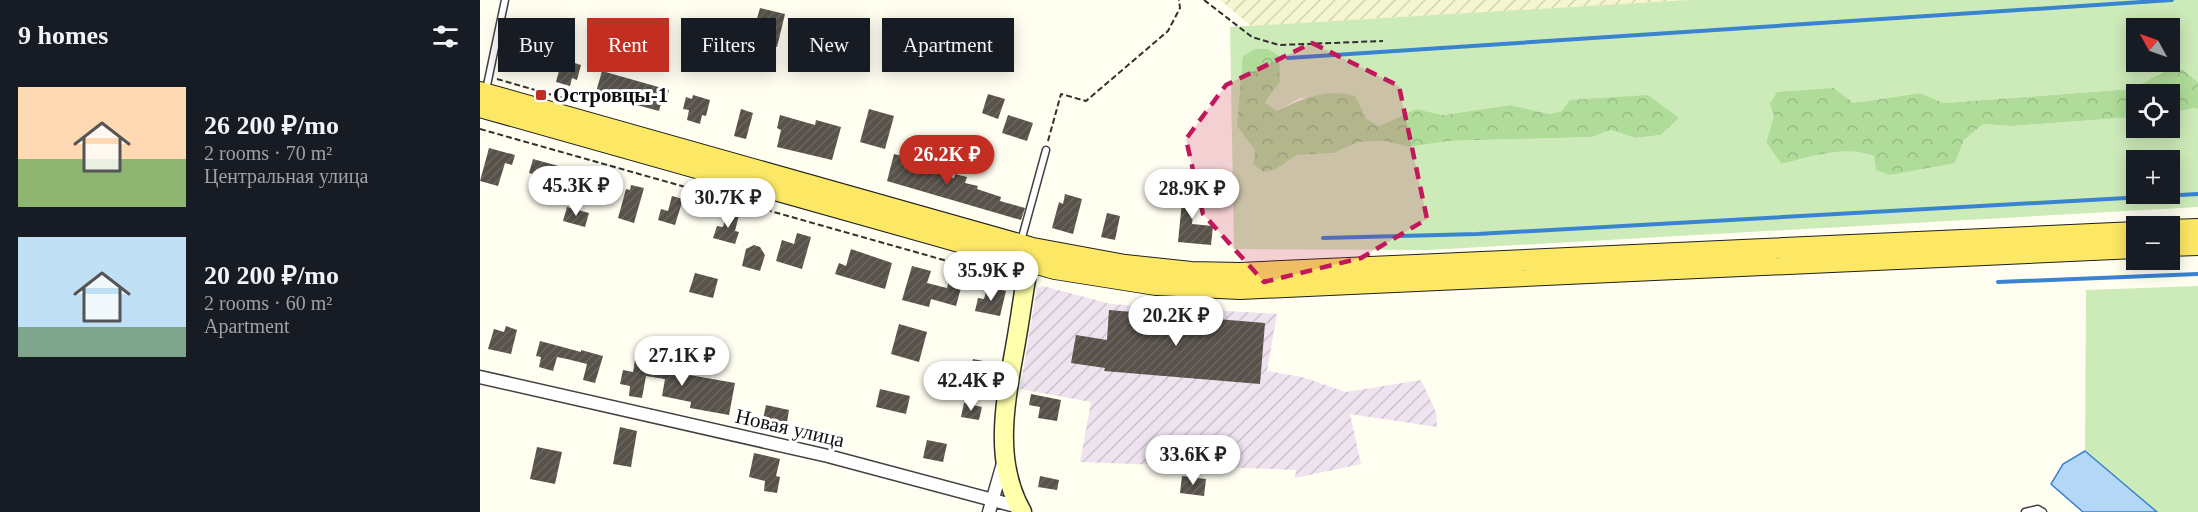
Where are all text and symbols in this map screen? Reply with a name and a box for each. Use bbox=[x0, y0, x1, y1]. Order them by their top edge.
chip: Buy bbox=[498, 18, 575, 72]
chip: Rent bbox=[587, 18, 669, 72]
chip: Filters bbox=[681, 18, 776, 72]
chip: New bbox=[788, 18, 870, 72]
chip: Apartment bbox=[882, 18, 1014, 72]
north arrow bbox=[2126, 18, 2180, 72]
map controls bbox=[2126, 18, 2180, 270]
icon: filters bbox=[429, 20, 462, 53]
text: 9 homes bbox=[18, 21, 108, 50]
place label: Островцы-1 bbox=[553, 83, 668, 107]
button: locate bbox=[2126, 84, 2180, 138]
marker: Островцы-1 bbox=[534, 88, 548, 102]
icon: home bbox=[66, 111, 138, 183]
text: 26 200 ₽/mo bbox=[204, 111, 339, 140]
pin: 26.2K ₽ bbox=[892, 135, 1002, 186]
text: 2 rooms · 70 m² bbox=[204, 142, 332, 164]
text: 26.2K ₽ bbox=[913, 143, 981, 165]
button: + bbox=[2126, 150, 2180, 204]
text: Центральная улица bbox=[204, 165, 368, 187]
pin: 45.3K ₽ bbox=[521, 166, 631, 217]
pin: 28.9K ₽ bbox=[1137, 169, 1247, 220]
text: 45.3K ₽ bbox=[542, 174, 610, 196]
text: 28.9K ₽ bbox=[1158, 177, 1226, 199]
pin: 30.7K ₽ bbox=[673, 178, 783, 229]
text: 30.7K ₽ bbox=[694, 186, 762, 208]
button: − bbox=[2126, 216, 2180, 270]
pin: 35.9K ₽ bbox=[936, 251, 1046, 302]
text: 35.9K ₽ bbox=[957, 259, 1025, 281]
icon: home bbox=[66, 261, 138, 333]
text: 20 200 ₽/mo bbox=[204, 261, 339, 290]
text: 2 rooms · 60 m² bbox=[204, 292, 332, 314]
pin: 20.2K ₽ bbox=[1121, 296, 1231, 347]
text: 20.2K ₽ bbox=[1142, 304, 1210, 326]
text: Apartment bbox=[204, 315, 290, 337]
pin: 27.1K ₽ bbox=[627, 336, 737, 387]
text: 27.1K ₽ bbox=[648, 344, 716, 366]
pin: 42.4K ₽ bbox=[916, 361, 1026, 412]
text: 42.4K ₽ bbox=[937, 369, 1005, 391]
street label: Новая улица bbox=[733, 404, 848, 452]
pin: 33.6K ₽ bbox=[1138, 435, 1248, 486]
text: 33.6K ₽ bbox=[1159, 443, 1227, 465]

